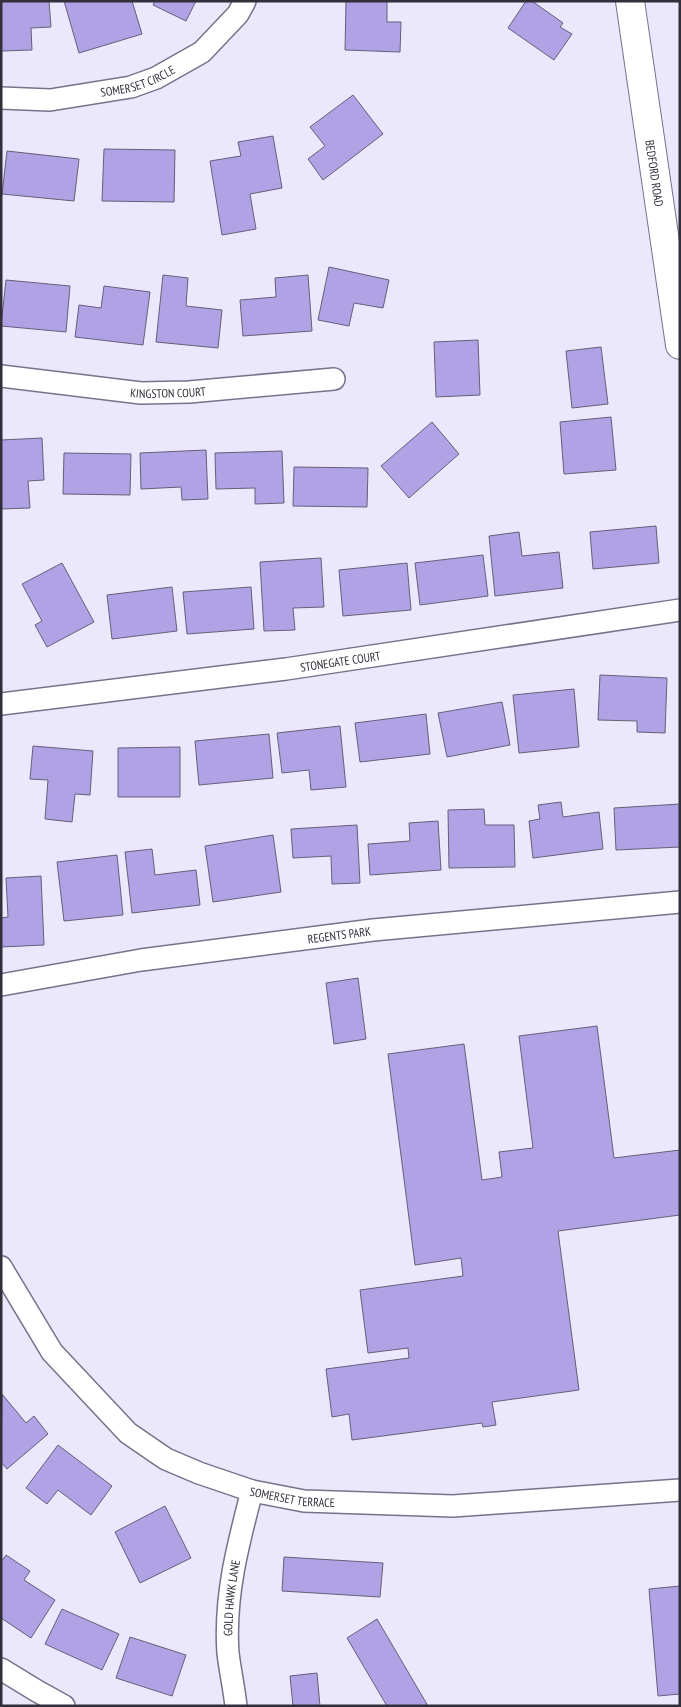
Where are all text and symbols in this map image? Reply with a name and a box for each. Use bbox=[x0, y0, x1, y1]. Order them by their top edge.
street label: SOMERSET CIRCLE bbox=[99, 62, 177, 99]
street label: BEDFORD ROAD bbox=[643, 139, 667, 207]
street label: KINGSTON COURT bbox=[129, 383, 207, 401]
street label: STONEGATE COURT bbox=[299, 647, 382, 674]
street label: REGENTS PARK bbox=[307, 923, 372, 946]
street label: SOMERSET TERRACE bbox=[249, 1483, 335, 1510]
street label: GOLD HAWK LANE bbox=[220, 1558, 243, 1636]

